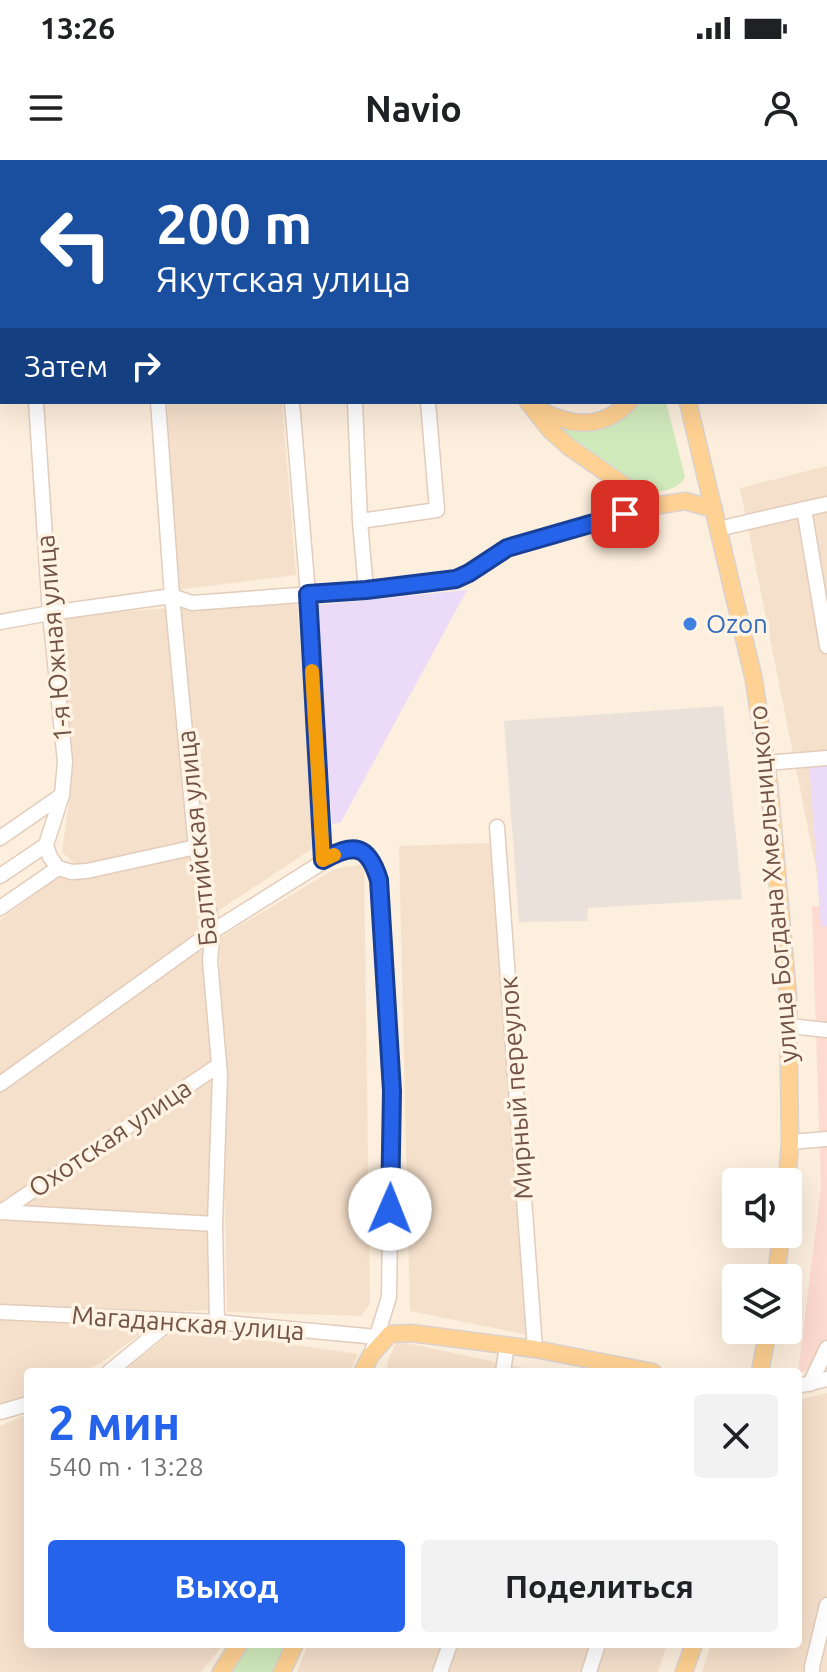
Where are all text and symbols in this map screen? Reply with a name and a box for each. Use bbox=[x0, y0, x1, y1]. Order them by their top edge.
text: 13:26 bbox=[40, 11, 115, 45]
icon: menu bbox=[24, 86, 68, 130]
icon: person bbox=[759, 86, 803, 130]
text: Navio bbox=[365, 88, 462, 129]
icon: left bbox=[24, 192, 128, 296]
text: 200 m bbox=[156, 192, 312, 255]
text: Якутская улица bbox=[156, 258, 411, 299]
icon: right bbox=[124, 344, 168, 388]
text: Затем bbox=[24, 349, 108, 383]
pin bbox=[591, 480, 659, 548]
icon: arrive bbox=[603, 492, 647, 536]
street label: 1-я Южная улица bbox=[30, 533, 77, 743]
place label: Ozon bbox=[706, 609, 768, 638]
marker: Ozon bbox=[681, 615, 699, 633]
street label: улица Богдана Хмельницкого bbox=[742, 704, 803, 1064]
street label: Балтийская улица bbox=[171, 729, 222, 947]
street label: Мирный переулок bbox=[493, 975, 538, 1201]
street label: Охотская улица bbox=[23, 1073, 196, 1203]
position arrow bbox=[348, 1167, 432, 1251]
map controls bbox=[722, 1168, 802, 1344]
button: sound bbox=[722, 1168, 802, 1248]
button: layers bbox=[722, 1264, 802, 1344]
street label: Магаданская улица bbox=[71, 1300, 306, 1345]
button: close bbox=[694, 1394, 778, 1478]
text: 2 мин bbox=[48, 1395, 180, 1449]
text: 540 m · 13:28 bbox=[48, 1452, 204, 1481]
button: Выход bbox=[48, 1540, 405, 1632]
button: Поделиться bbox=[421, 1540, 778, 1632]

